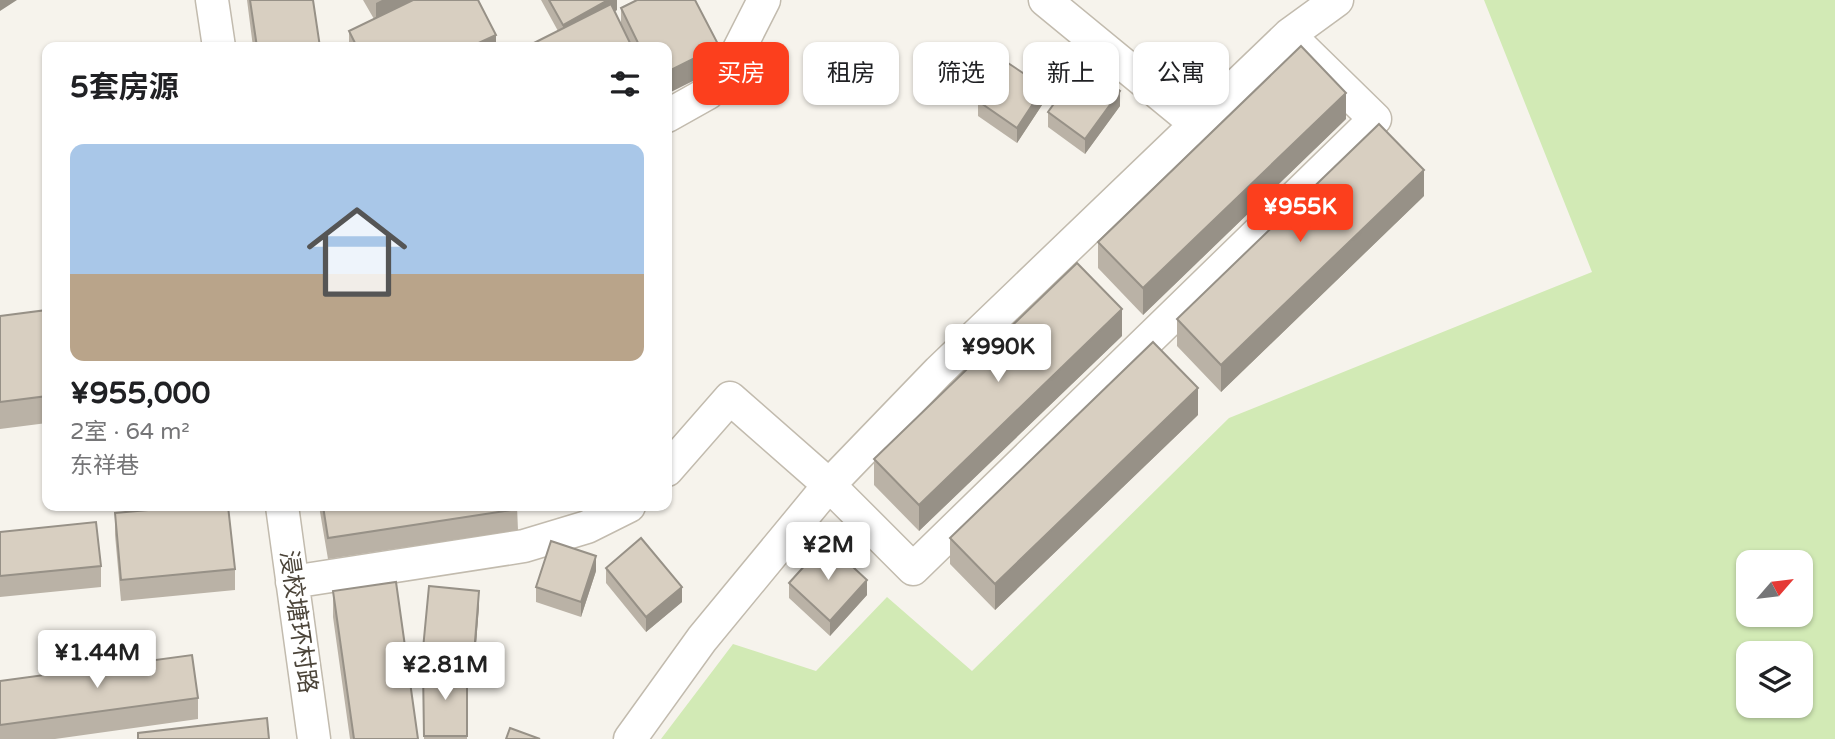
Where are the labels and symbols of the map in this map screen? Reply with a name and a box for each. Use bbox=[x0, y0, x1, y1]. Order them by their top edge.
pin: ¥955K bbox=[1251, 184, 1349, 244]
pin: ¥990K bbox=[949, 324, 1047, 384]
pin: ¥2M bbox=[794, 522, 862, 582]
street label: 浸校塘环村路 bbox=[274, 549, 322, 695]
north arrow bbox=[1736, 550, 1813, 626]
pin: ¥1.44M bbox=[40, 630, 154, 690]
pin: ¥2.81M bbox=[388, 642, 502, 702]

